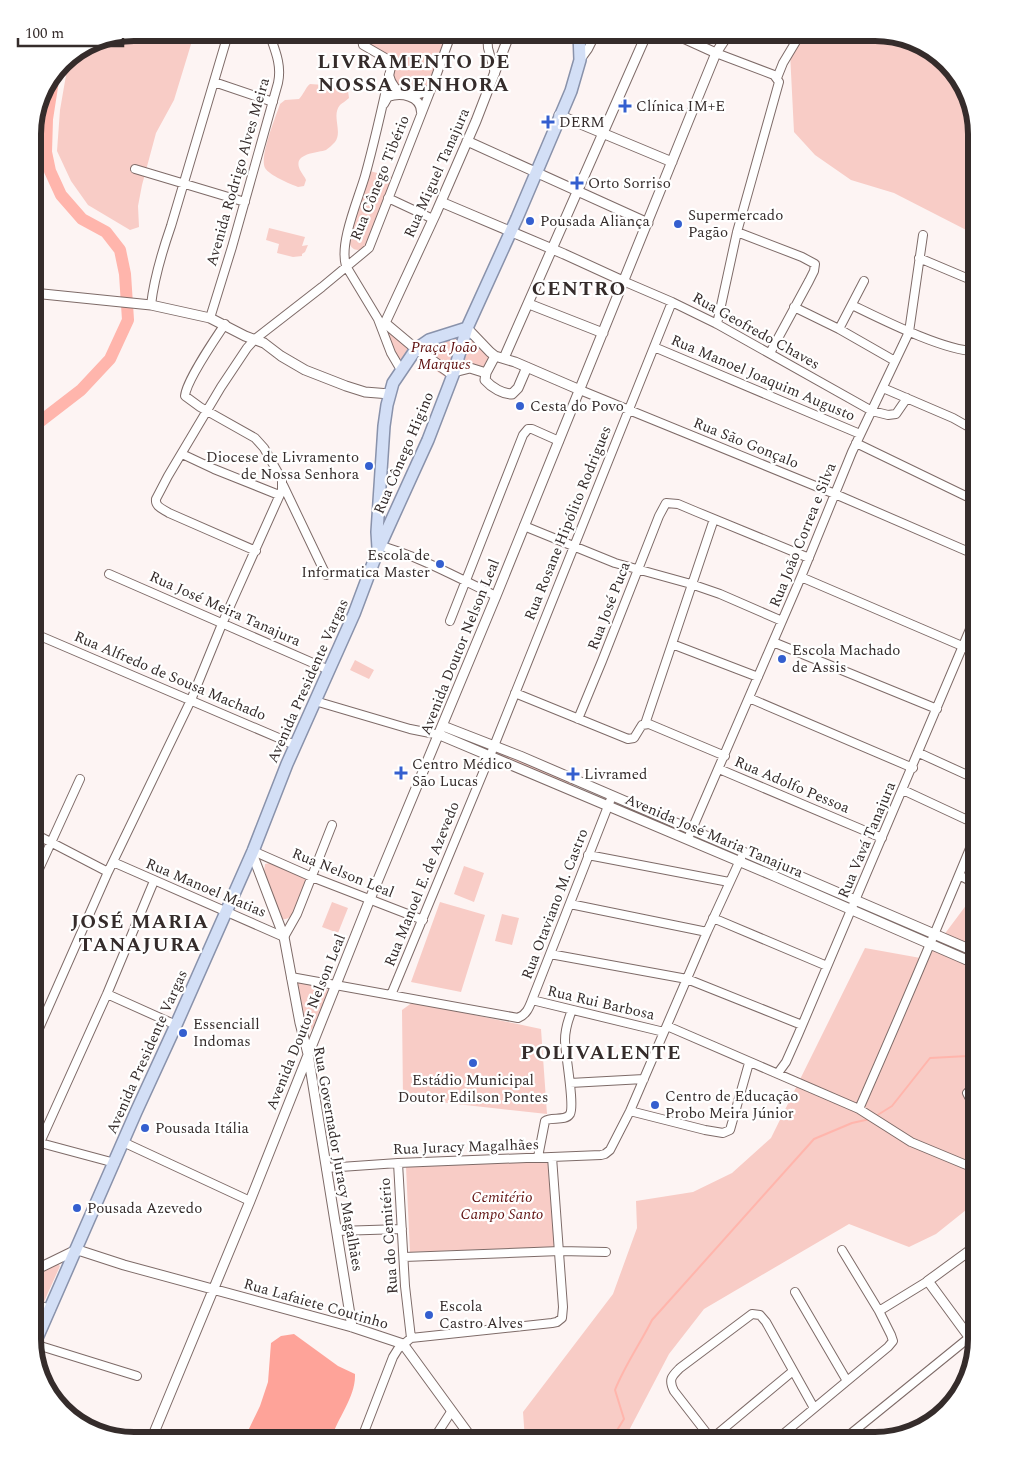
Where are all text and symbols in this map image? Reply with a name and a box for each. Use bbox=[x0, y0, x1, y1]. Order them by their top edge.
scale bar bbox=[18, 15, 122, 47]
text: 100 m bbox=[25, 22, 64, 45]
district label: LIVRAMENTO DE NOSSA SENHORA bbox=[317, 47, 511, 100]
street label: Avenida Rodrigo Alves Meira bbox=[200, 75, 276, 269]
place label: Clínica IM+E bbox=[636, 95, 725, 118]
marker: Clínica IM+E bbox=[618, 99, 632, 113]
street label: Rua Miguel Tanajura bbox=[398, 104, 476, 242]
place label: DERM bbox=[559, 111, 605, 134]
street label: Rua Cônego Tibério bbox=[344, 112, 416, 244]
marker: DERM bbox=[541, 115, 555, 129]
place label: Orto Sorriso bbox=[588, 172, 671, 195]
marker: Orto Sorriso bbox=[570, 176, 584, 190]
place label: Supermercado Pagão bbox=[688, 204, 783, 244]
place label: Pousada Aliança bbox=[540, 210, 651, 233]
marker: Pousada Aliança bbox=[524, 215, 536, 227]
marker: Supermercado Pagão bbox=[672, 218, 684, 230]
district label: CENTRO bbox=[532, 274, 626, 304]
street label: Rua Geofredo Chaves bbox=[688, 286, 824, 376]
street label: Rua Manoel Joaquim Augusto bbox=[667, 329, 859, 427]
park label: Praça João Marques bbox=[411, 336, 477, 376]
street label: Rua Cônego Higino bbox=[368, 388, 440, 518]
place label: Cesta do Povo bbox=[530, 395, 624, 418]
marker: Cesta do Povo bbox=[514, 400, 526, 412]
street label: Rua São Gonçalo bbox=[690, 411, 802, 475]
street label: Rua Rosane Hipólito Rodrigues bbox=[518, 422, 618, 624]
place label: Diocese de Livramento de Nossa Senhora bbox=[206, 446, 360, 486]
street label: Rua João Correa e Silva bbox=[763, 459, 843, 611]
marker: Diocese de Livramento de Nossa Senhora bbox=[363, 460, 375, 472]
place label: Escola de Informatica Master bbox=[301, 544, 430, 584]
street label: Avenida Doutor Nelson Leal bbox=[414, 555, 506, 739]
marker: Escola de Informatica Master bbox=[434, 558, 446, 570]
street label: Rua José Puca bbox=[582, 558, 637, 654]
street label: Rua José Meira Tanajura bbox=[146, 565, 305, 653]
street label: Avenida Presidente Vargas bbox=[261, 595, 355, 767]
street label: Rua Alfredo de Sousa Machado bbox=[70, 625, 270, 727]
place label: Escola Machado de Assis bbox=[792, 639, 900, 679]
marker: Escola Machado de Assis bbox=[776, 653, 788, 665]
street label: Rua Adolfo Pessoa bbox=[731, 750, 854, 820]
place label: Centro Médico São Lucas bbox=[412, 753, 512, 793]
place label: Livramed bbox=[584, 763, 647, 786]
marker: Centro Médico São Lucas bbox=[394, 766, 408, 780]
marker: Livramed bbox=[566, 767, 580, 781]
street label: Rua Vavá Tanajura bbox=[832, 777, 902, 902]
street label: Avenida José Maria Tanajura bbox=[621, 788, 807, 884]
street label: Rua Manoel E. de Azevedo bbox=[378, 798, 466, 970]
street label: Rua Otaviano M. Castro bbox=[516, 825, 594, 983]
street label: Rua Nelson Leal bbox=[288, 842, 398, 904]
street label: Rua Manoel Matias bbox=[142, 852, 270, 924]
district label: JOSÉ MARIA TANAJURA bbox=[71, 907, 209, 960]
street label: Avenida Doutor Nelson Leal bbox=[260, 930, 352, 1114]
street label: Avenida Presidente Vargas bbox=[100, 966, 194, 1138]
street label: Rua Rui Barbosa bbox=[545, 979, 658, 1027]
place label: Essenciall Indomas bbox=[193, 1013, 260, 1053]
marker: Essenciall Indomas bbox=[177, 1027, 189, 1039]
district label: POLIVALENTE bbox=[520, 1038, 682, 1068]
street label: Rua Governador Juracy Magalhães bbox=[307, 1045, 369, 1273]
marker: Estádio Municipal Doutor Edilson Pontes bbox=[467, 1057, 479, 1069]
place label: Estádio Municipal Doutor Edilson Pontes bbox=[398, 1069, 548, 1109]
place label: Centro de Educação Probo Meira Júnior bbox=[665, 1085, 798, 1125]
marker: Centro de Educação Probo Meira Júnior bbox=[649, 1099, 661, 1111]
place label: Pousada Itália bbox=[155, 1117, 250, 1140]
marker: Pousada Itália bbox=[139, 1122, 151, 1134]
street label: Rua Juracy Magalhães bbox=[393, 1133, 539, 1161]
street label: Rua do Cemitério bbox=[373, 1177, 405, 1295]
park label: Cemitério Campo Santo bbox=[461, 1186, 544, 1226]
place label: Pousada Azevedo bbox=[87, 1197, 202, 1220]
marker: Pousada Azevedo bbox=[71, 1202, 83, 1214]
street label: Rua Lafaiete Coutinho bbox=[241, 1272, 391, 1336]
place label: Escola Castro Alves bbox=[439, 1295, 523, 1335]
marker: Escola Castro Alves bbox=[423, 1309, 435, 1321]

